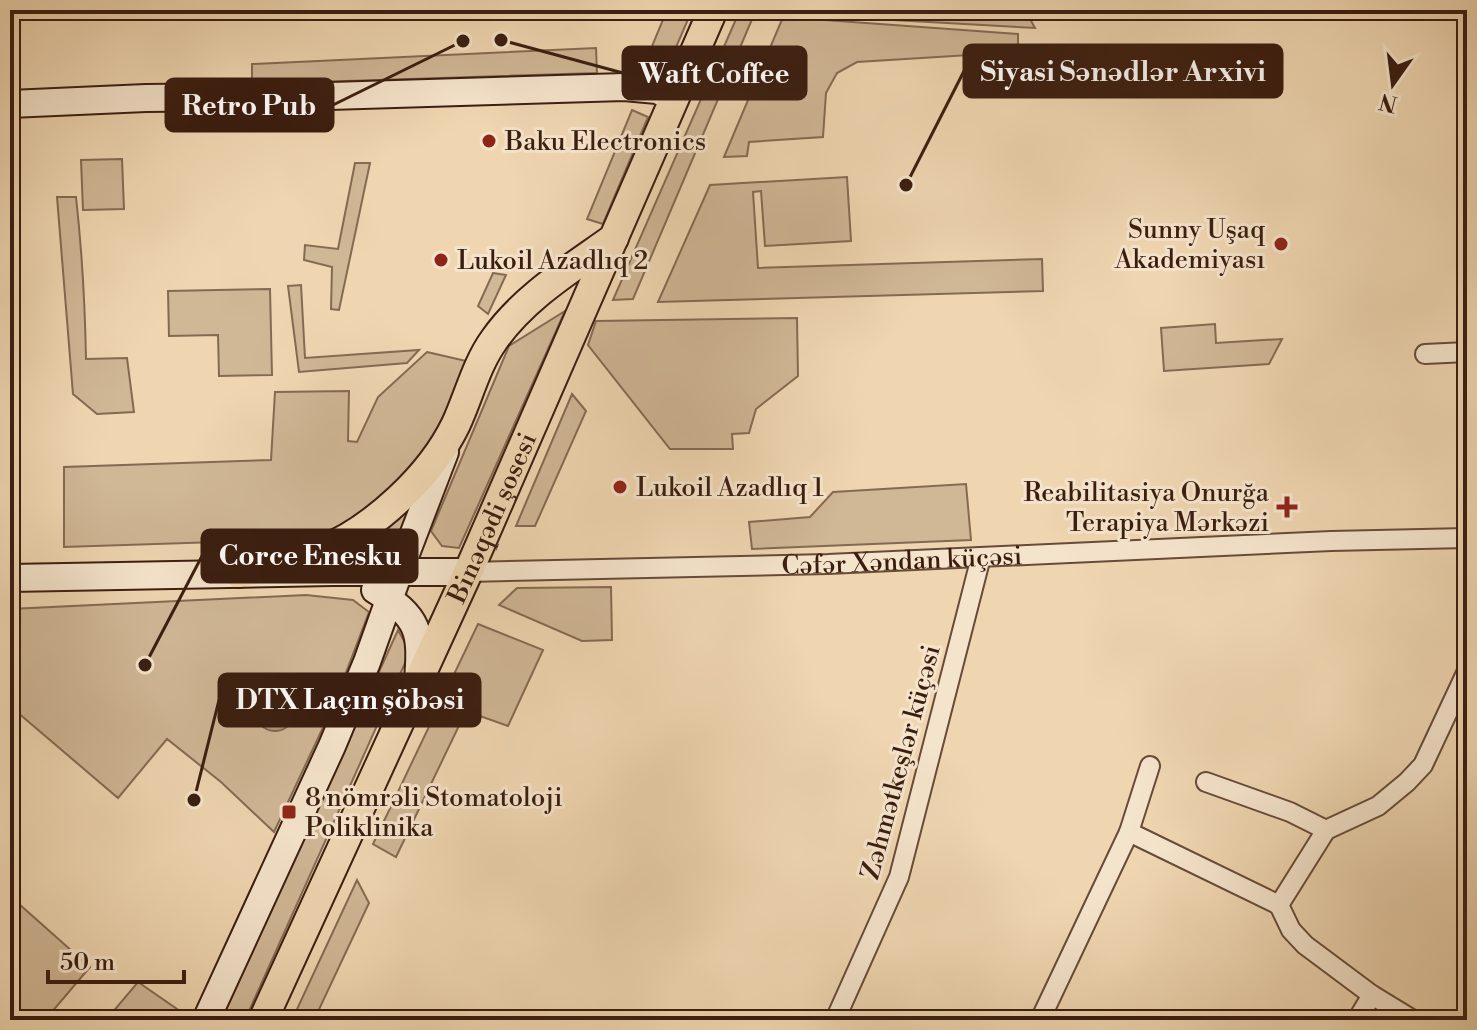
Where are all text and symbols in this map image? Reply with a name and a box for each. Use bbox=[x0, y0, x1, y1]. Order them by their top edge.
north arrow bbox=[1353, 44, 1433, 124]
callout: Siyasi Sənədlər Arxivi bbox=[964, 45, 1282, 97]
callout: Waft Coffee bbox=[623, 47, 806, 99]
text: Siyasi Sənədlər Arxivi bbox=[980, 55, 1266, 90]
text: Waft Coffee bbox=[638, 57, 789, 92]
callout: Retro Pub bbox=[166, 79, 333, 131]
text: N bbox=[1376, 87, 1400, 117]
text: Retro Pub bbox=[182, 89, 316, 124]
place label: Baku Electronics bbox=[504, 126, 706, 158]
marker: Baku Electronics bbox=[480, 132, 498, 150]
place label: Sunny Uşaq Akademiyası bbox=[1114, 214, 1265, 276]
marker: Sunny Uşaq Akademiyası bbox=[1272, 235, 1290, 253]
place label: Lukoil Azadlıq 2 bbox=[457, 245, 648, 277]
marker: Lukoil Azadlıq 2 bbox=[432, 251, 450, 269]
street label: Binəqədi şosesi bbox=[441, 428, 544, 609]
place label: Lukoil Azadlıq 1 bbox=[636, 472, 824, 504]
place label: Reabilitasiya Onurğa Terapiya Mərkəzi bbox=[1024, 477, 1270, 539]
marker: Lukoil Azadlıq 1 bbox=[611, 478, 629, 496]
marker: Reabilitasiya Onurğa Terapiya Mərkəzi bbox=[1276, 496, 1298, 518]
callout: Corce Enesku bbox=[202, 530, 417, 582]
text: Corce Enesku bbox=[218, 539, 402, 574]
street label: Cəfər Xəndan küçəsi bbox=[781, 540, 1023, 582]
street label: Zəhmətkeşlər küçəsi bbox=[854, 641, 948, 883]
callout: DTX Laçın şöbəsi bbox=[219, 674, 480, 726]
text: DTX Laçın şöbəsi bbox=[236, 683, 465, 718]
place label: 8 nömrəli Stomatoloji Poliklinika bbox=[305, 782, 563, 844]
marker: 8 nömrəli Stomatoloji Poliklinika bbox=[280, 803, 298, 821]
scale bar bbox=[48, 934, 184, 984]
text: 50 m bbox=[60, 948, 115, 978]

